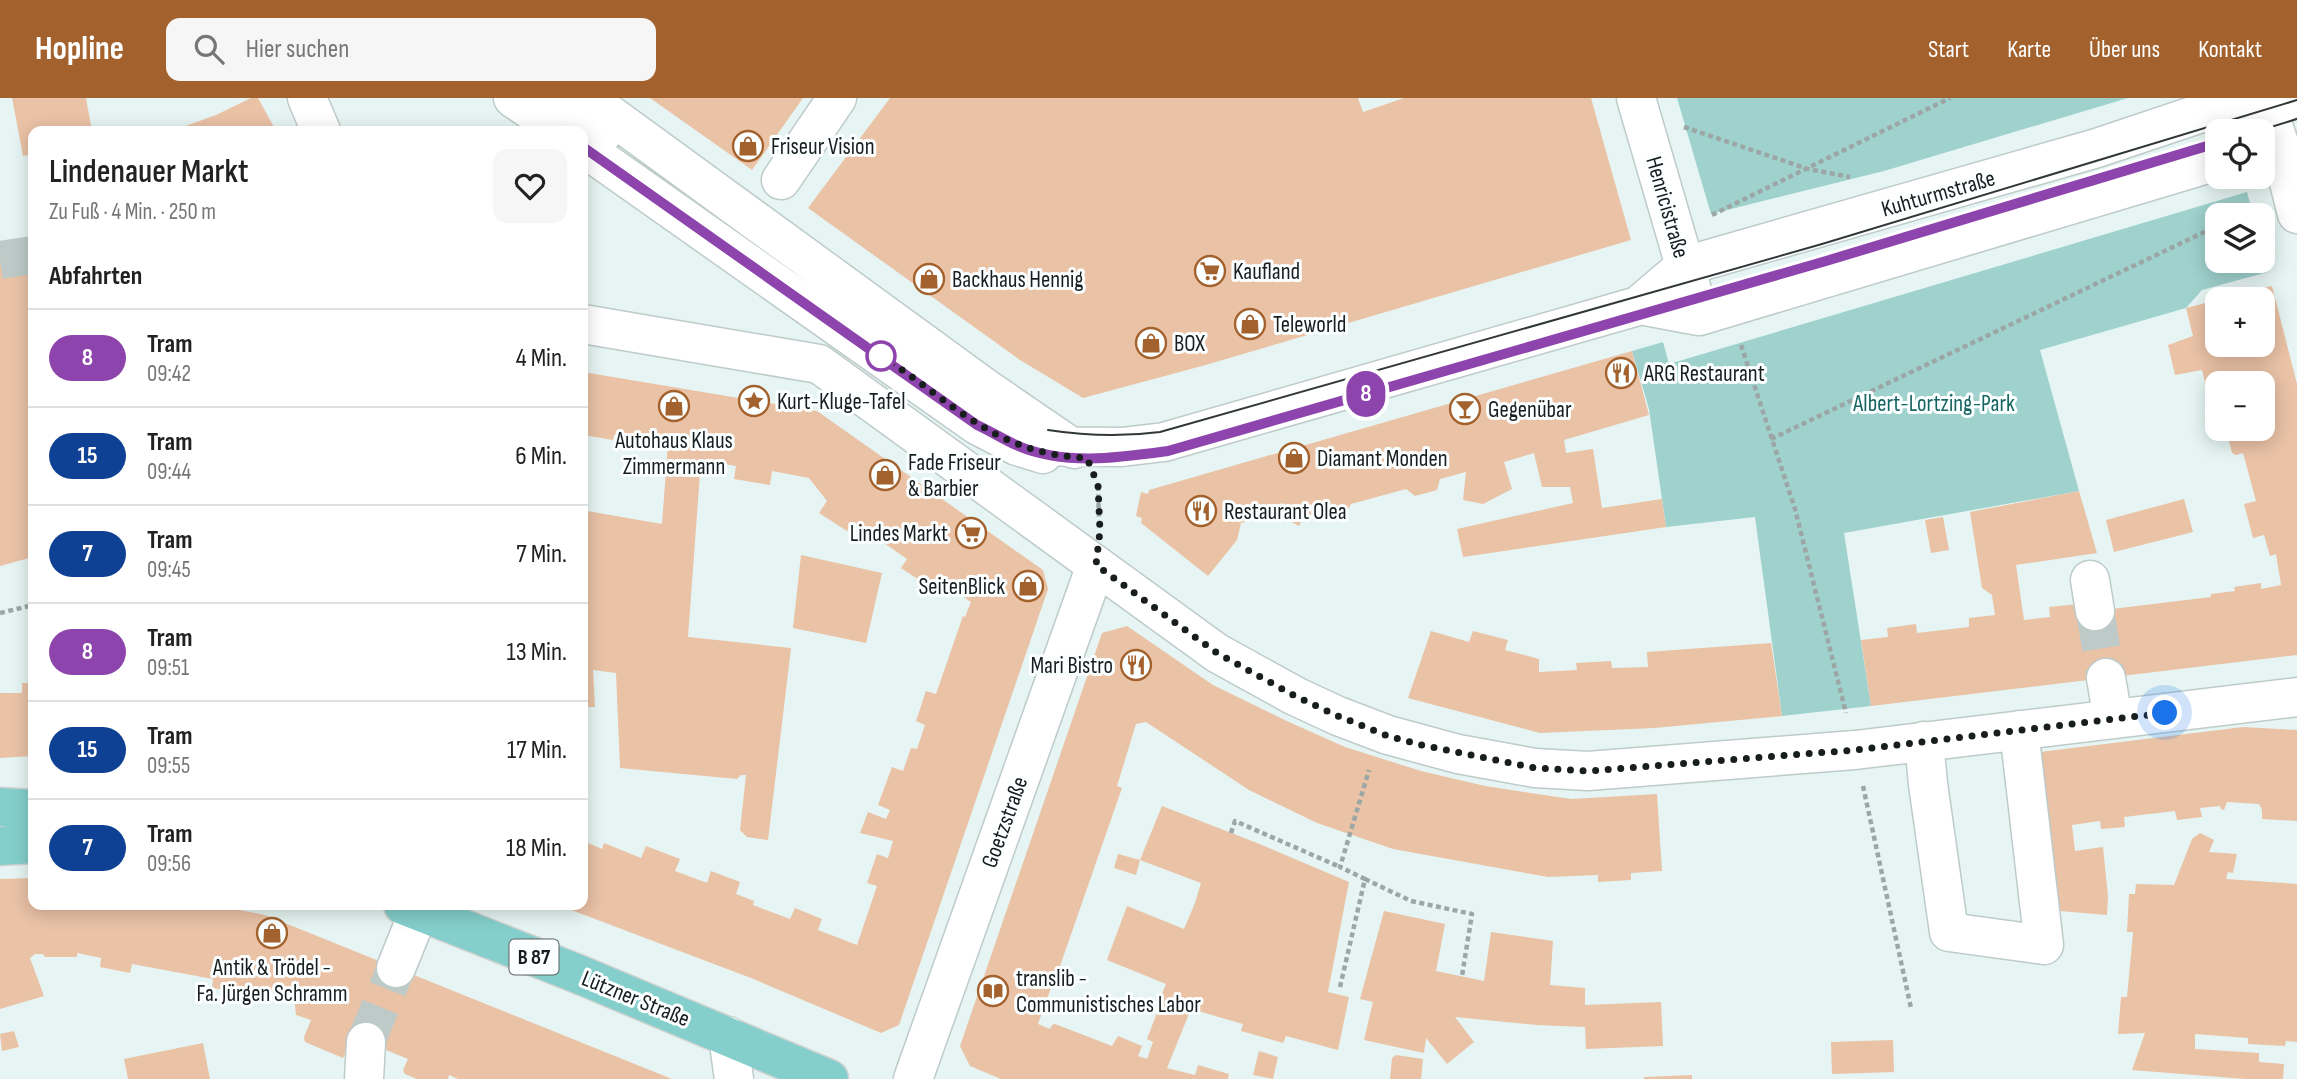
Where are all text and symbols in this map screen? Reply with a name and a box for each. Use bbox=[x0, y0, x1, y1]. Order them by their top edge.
search box bbox=[166, 18, 656, 81]
text: Hopline bbox=[35, 29, 124, 69]
icon: search bbox=[190, 30, 228, 68]
text: Hier suchen bbox=[246, 34, 349, 65]
text: Start bbox=[1928, 35, 1969, 64]
text: Karte bbox=[2007, 35, 2051, 64]
text: Über uns bbox=[2089, 35, 2160, 64]
text: Kontakt bbox=[2198, 35, 2262, 64]
map controls bbox=[2205, 119, 2275, 441]
button: locate bbox=[2205, 119, 2275, 189]
shop icon: Friseur Vision bbox=[731, 129, 765, 163]
place label: Friseur Vision bbox=[771, 133, 875, 161]
button: heart bbox=[493, 149, 567, 223]
text: Lindenauer Markt bbox=[49, 152, 248, 192]
street label: Henricistraße bbox=[1639, 153, 1695, 261]
street label: Kuhturmstraße bbox=[1878, 164, 1998, 224]
text: Zu Fuß · 4 Min. · 250 m bbox=[49, 198, 216, 226]
button: layers bbox=[2205, 203, 2275, 273]
supermarket icon: Kaufland bbox=[1193, 254, 1227, 288]
place label: Kaufland bbox=[1233, 258, 1300, 286]
text: Abfahrten bbox=[49, 261, 142, 292]
shop icon: Backhaus Hennig bbox=[912, 262, 946, 296]
place label: Backhaus Hennig bbox=[952, 266, 1083, 294]
button: + bbox=[2205, 287, 2275, 357]
shop icon: Teleworld bbox=[1233, 307, 1267, 341]
place label: Teleworld bbox=[1273, 311, 1346, 339]
shop icon: BOX bbox=[1134, 326, 1168, 360]
text: Tram bbox=[147, 329, 192, 360]
place label: BOX bbox=[1174, 330, 1205, 358]
unlabelled marker bbox=[866, 341, 896, 371]
text: 8 bbox=[82, 343, 93, 372]
text: 4 Min. bbox=[516, 343, 567, 374]
restaurant icon: ARG Restaurant bbox=[1604, 356, 1638, 390]
text: 09:42 bbox=[147, 360, 191, 388]
place label: ARG Restaurant bbox=[1643, 360, 1765, 388]
line badge: 8 bbox=[1343, 371, 1389, 417]
button: − bbox=[2205, 371, 2275, 441]
text: 8 bbox=[1360, 379, 1372, 408]
place icon: Kurt-Kluge-Tafel bbox=[737, 384, 771, 418]
place label: Kurt-Kluge-Tafel bbox=[777, 388, 905, 416]
shop icon: Autohaus Klaus Zimmermann bbox=[657, 389, 691, 423]
park label: Albert-Lortzing-Park bbox=[1852, 390, 2015, 418]
bar icon: Gegenübar bbox=[1448, 392, 1482, 426]
place label: Gegenübar bbox=[1488, 396, 1572, 424]
text: Tram bbox=[147, 427, 192, 458]
place label: Autohaus Klaus Zimmermann bbox=[614, 427, 733, 481]
text: 15 bbox=[78, 441, 98, 470]
text: 6 Min. bbox=[515, 441, 567, 472]
shop icon: Diamant Monden bbox=[1277, 441, 1311, 475]
place label: Diamant Monden bbox=[1317, 445, 1447, 473]
place label: Fade Friseur & Barbier bbox=[908, 449, 1001, 503]
text: 09:44 bbox=[147, 458, 191, 486]
shop icon: Fade Friseur & Barbier bbox=[868, 458, 902, 492]
restaurant icon: Restaurant Olea bbox=[1184, 494, 1218, 528]
place label: Restaurant Olea bbox=[1224, 498, 1347, 526]
supermarket icon: Lindes Markt bbox=[954, 516, 988, 550]
place label: Lindes Markt bbox=[850, 520, 948, 548]
text: Tram bbox=[147, 525, 192, 556]
text: 7 bbox=[82, 539, 93, 568]
text: 7 Min. bbox=[516, 539, 567, 570]
text: 09:45 bbox=[147, 556, 191, 584]
shop icon: SeitenBlick bbox=[1011, 569, 1045, 603]
place label: SeitenBlick bbox=[918, 573, 1005, 601]
text: Tram bbox=[147, 623, 192, 654]
text: 8 bbox=[82, 637, 93, 666]
text: 13 Min. bbox=[507, 637, 567, 668]
restaurant icon: Mari Bistro bbox=[1119, 648, 1153, 682]
place label: Mari Bistro bbox=[1030, 652, 1113, 680]
text: 09:51 bbox=[147, 654, 189, 682]
your location bbox=[2147, 695, 2182, 730]
text: Tram bbox=[147, 721, 192, 752]
text: 15 bbox=[78, 735, 98, 764]
text: 17 Min. bbox=[507, 735, 567, 766]
text: 09:55 bbox=[147, 752, 190, 780]
street label: Goetzstraße bbox=[976, 773, 1034, 872]
text: Tram bbox=[147, 819, 192, 850]
text: 7 bbox=[82, 833, 93, 862]
text: 18 Min. bbox=[506, 833, 567, 864]
text: 09:56 bbox=[147, 850, 191, 878]
shop icon: Antik & Trödel - Fa. Jürgen Schramm bbox=[255, 916, 289, 950]
road number: B 87 bbox=[510, 940, 558, 974]
place label: Antik & Trödel - Fa. Jürgen Schramm bbox=[197, 954, 347, 1008]
street label: Lützner Straße bbox=[578, 965, 694, 1033]
place label: translib - Communistisches Labor bbox=[1016, 965, 1201, 1019]
library icon: translib - Communistisches Labor bbox=[976, 974, 1010, 1008]

